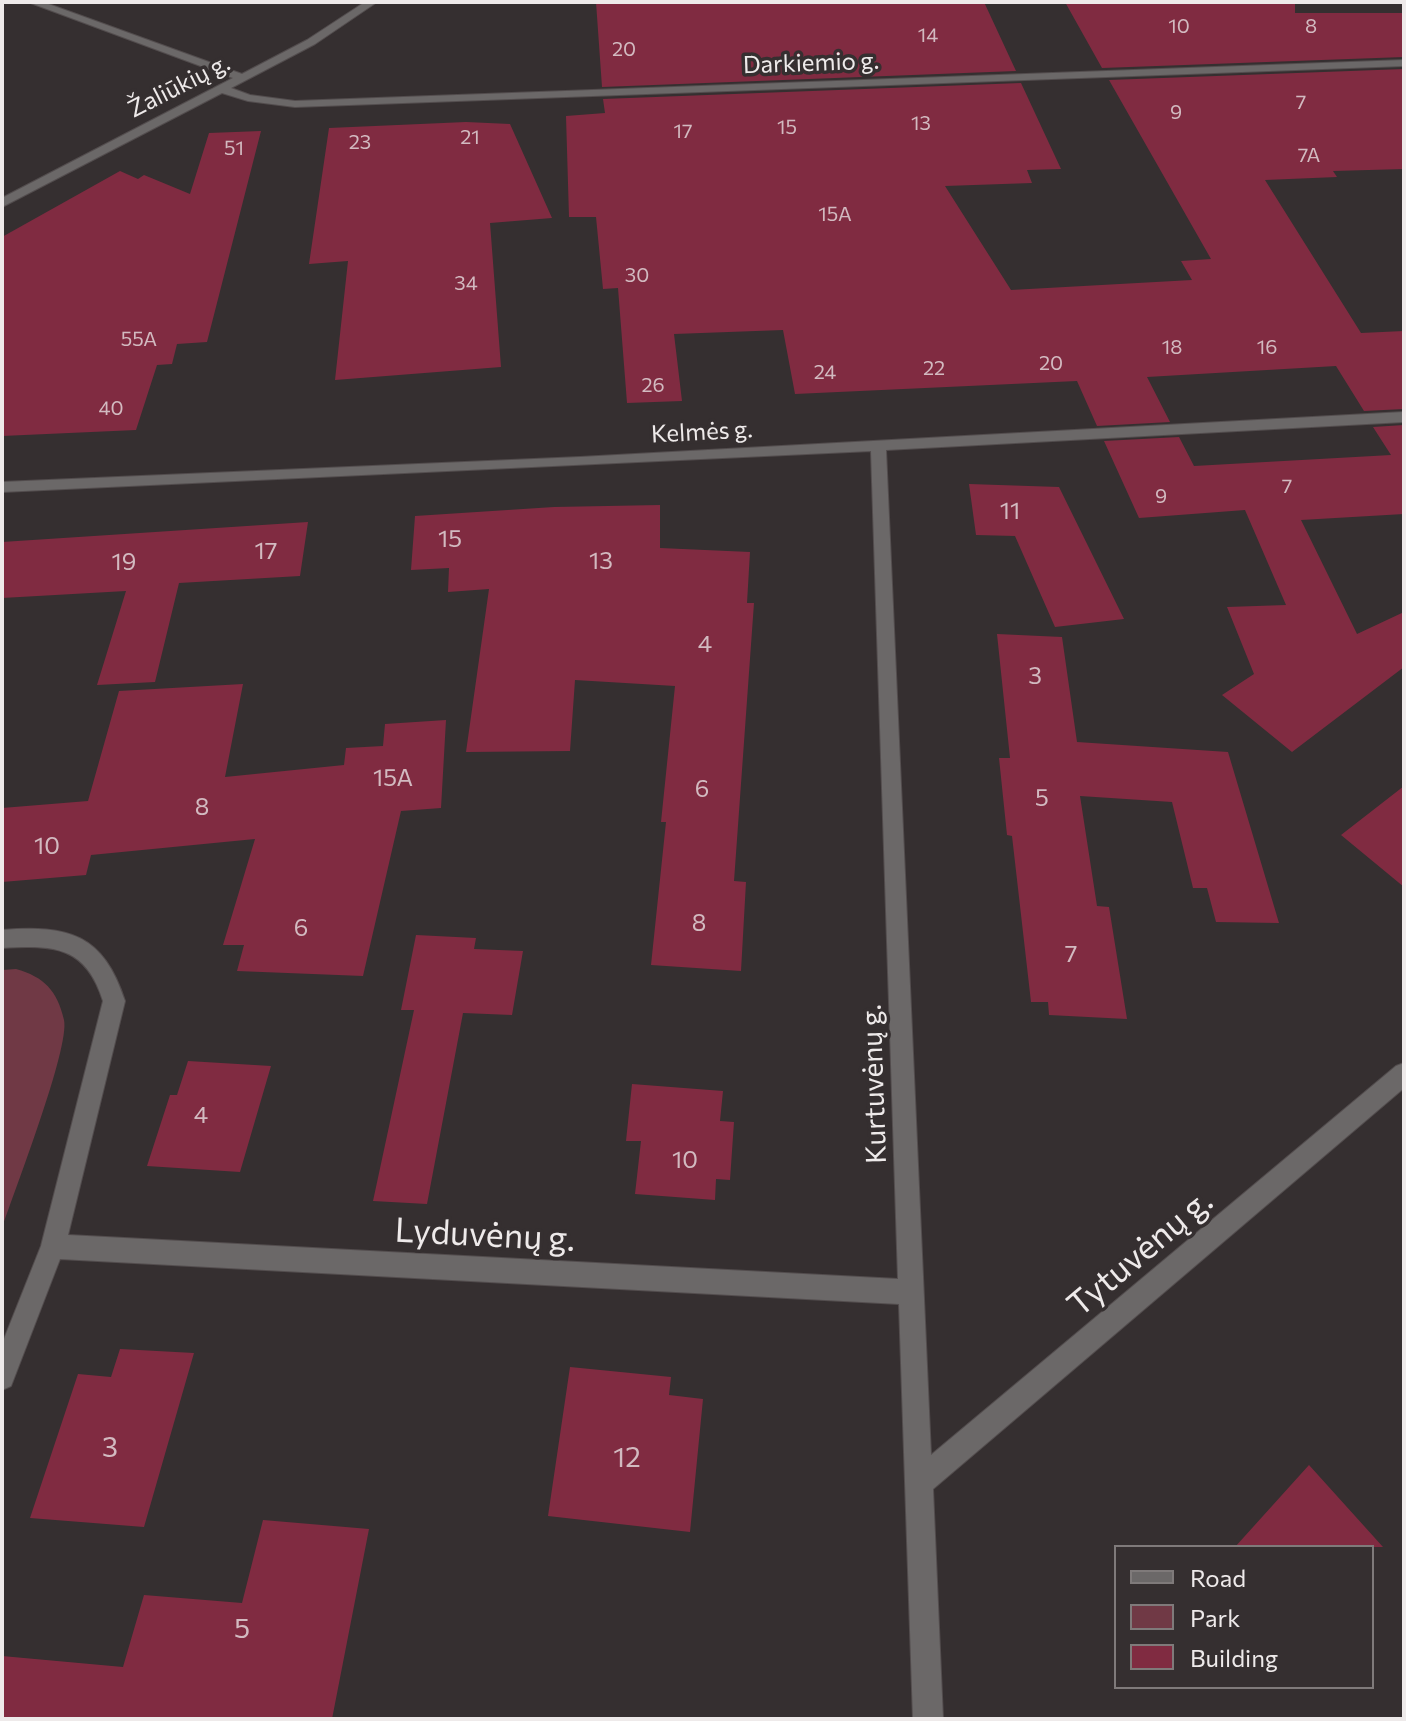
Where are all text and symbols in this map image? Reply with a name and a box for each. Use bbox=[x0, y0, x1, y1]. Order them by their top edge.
house number: 10 bbox=[1168, 14, 1190, 38]
house number: 8 bbox=[1305, 14, 1317, 38]
house number: 14 bbox=[918, 23, 938, 47]
house number: 20 bbox=[612, 37, 636, 61]
street label: Darkiemio g. bbox=[742, 46, 880, 80]
street label: Žaliūkių g. bbox=[123, 48, 235, 124]
house number: 7 bbox=[1296, 90, 1306, 114]
house number: 9 bbox=[1170, 100, 1182, 124]
house number: 13 bbox=[911, 111, 931, 135]
house number: 15 bbox=[777, 115, 797, 139]
house number: 17 bbox=[673, 119, 693, 143]
house number: 21 bbox=[460, 125, 480, 149]
house number: 23 bbox=[349, 130, 371, 154]
house number: 51 bbox=[224, 136, 244, 160]
house number: 7A bbox=[1298, 143, 1320, 167]
house number: 15A bbox=[818, 202, 852, 226]
house number: 30 bbox=[625, 263, 649, 287]
house number: 34 bbox=[454, 271, 478, 295]
house number: 55A bbox=[121, 327, 157, 351]
house number: 18 bbox=[1162, 335, 1182, 359]
house number: 16 bbox=[1257, 335, 1277, 359]
house number: 20 bbox=[1039, 351, 1063, 375]
house number: 22 bbox=[923, 356, 945, 380]
house number: 24 bbox=[814, 360, 836, 384]
house number: 26 bbox=[641, 373, 665, 397]
house number: 40 bbox=[98, 396, 124, 420]
street label: Kelmės g. bbox=[650, 415, 754, 449]
house number: 7 bbox=[1282, 474, 1292, 498]
house number: 9 bbox=[1155, 484, 1167, 508]
house number: 11 bbox=[1000, 497, 1020, 525]
house number: 15 bbox=[438, 525, 462, 553]
house number: 17 bbox=[255, 537, 277, 565]
house number: 13 bbox=[589, 547, 613, 575]
house number: 19 bbox=[112, 548, 136, 576]
house number: 4 bbox=[698, 630, 712, 658]
house number: 3 bbox=[1028, 662, 1042, 690]
house number: 15A bbox=[373, 764, 413, 792]
house number: 6 bbox=[695, 775, 709, 803]
house number: 5 bbox=[1035, 784, 1049, 812]
house number: 8 bbox=[195, 793, 209, 821]
house number: 10 bbox=[34, 832, 60, 860]
house number: 8 bbox=[692, 909, 706, 937]
house number: 6 bbox=[294, 914, 308, 942]
house number: 7 bbox=[1065, 940, 1077, 968]
street label: Kurtuvėnų g. bbox=[854, 1004, 894, 1164]
house number: 4 bbox=[194, 1101, 208, 1129]
house number: 10 bbox=[672, 1146, 698, 1174]
street label: Tytuvėnų g. bbox=[1059, 1181, 1221, 1325]
street label: Lyduvėnų g. bbox=[394, 1210, 576, 1260]
house number: 3 bbox=[102, 1431, 118, 1465]
house number: 12 bbox=[613, 1441, 641, 1475]
legend bbox=[1114, 1545, 1374, 1689]
text: Road bbox=[1190, 1563, 1246, 1592]
text: Park bbox=[1190, 1603, 1240, 1632]
house number: 5 bbox=[234, 1612, 250, 1646]
text: Building bbox=[1190, 1643, 1278, 1672]

